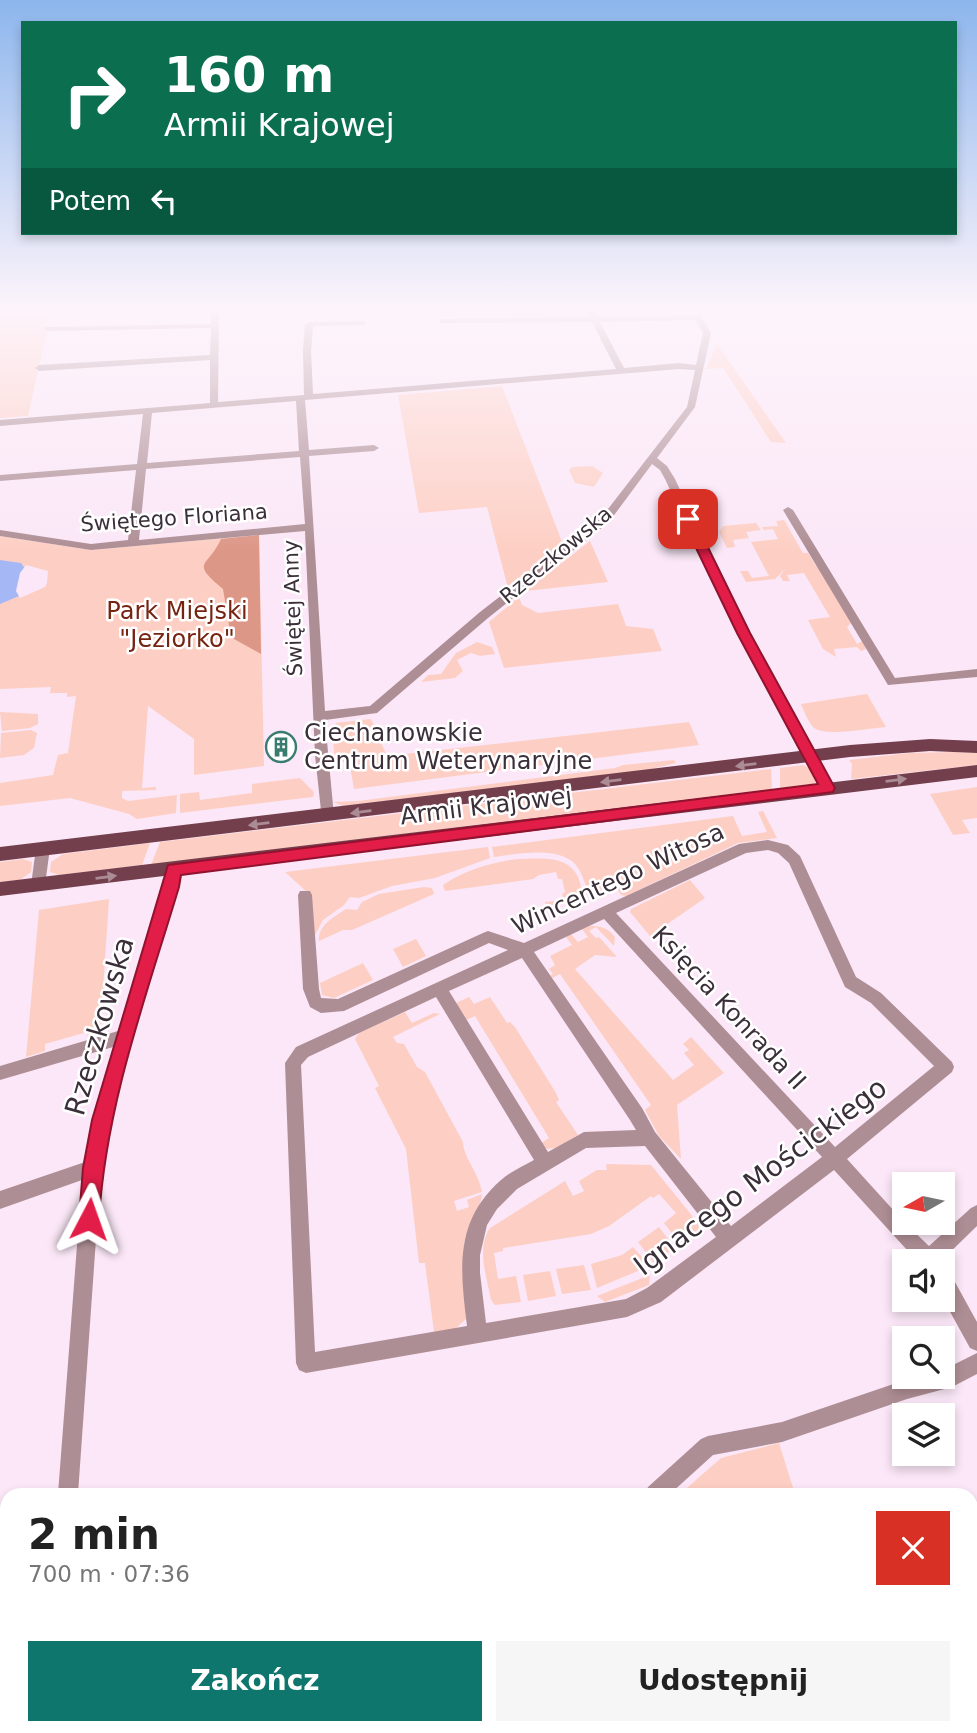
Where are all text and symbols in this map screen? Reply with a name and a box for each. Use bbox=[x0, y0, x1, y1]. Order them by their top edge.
text: 160 m bbox=[164, 47, 334, 104]
icon: right bbox=[49, 49, 140, 140]
text: Armii Krajowej bbox=[164, 106, 395, 144]
icon: left bbox=[145, 182, 183, 220]
text: Potem bbox=[49, 186, 131, 216]
pin bbox=[658, 489, 718, 549]
street label: Świętego Floriana bbox=[80, 498, 268, 537]
icon: arrive bbox=[669, 500, 707, 538]
street label: Rzeczkowska bbox=[495, 501, 617, 609]
street label: Świętej Anny bbox=[278, 539, 307, 677]
park label: Park Miejski "Jeziorko" bbox=[106, 597, 248, 653]
place label: Ciechanowskie Centrum Weterynaryjne bbox=[304, 719, 592, 775]
building icon: Ciechanowskie Centrum Weterynaryjne bbox=[264, 730, 298, 764]
one-way arrow bbox=[735, 759, 757, 770]
one-way arrow bbox=[885, 774, 907, 785]
one-way arrow bbox=[600, 776, 622, 787]
street label: Armii Krajowej bbox=[398, 782, 574, 830]
one-way arrow bbox=[350, 806, 372, 817]
street label: Wincentego Witosa bbox=[507, 817, 729, 941]
one-way arrow bbox=[248, 818, 270, 829]
one-way arrow bbox=[95, 871, 117, 882]
street label: Księcia Konrada II bbox=[646, 921, 812, 1095]
street label: Rzeczkowska bbox=[58, 933, 141, 1119]
street label: Ignacego Mościckiego bbox=[627, 1071, 893, 1282]
north arrow bbox=[892, 1172, 956, 1236]
map controls bbox=[892, 1172, 955, 1466]
position arrow bbox=[52, 1182, 126, 1256]
button: sound bbox=[892, 1249, 955, 1312]
button: search bbox=[892, 1326, 955, 1389]
button: layers bbox=[892, 1403, 955, 1466]
text: 2 min bbox=[28, 1510, 160, 1559]
button: close bbox=[876, 1511, 950, 1585]
text: 700 m · 07:36 bbox=[28, 1561, 190, 1587]
button: Zakończ bbox=[28, 1641, 482, 1721]
button: Udostępnij bbox=[496, 1641, 950, 1721]

